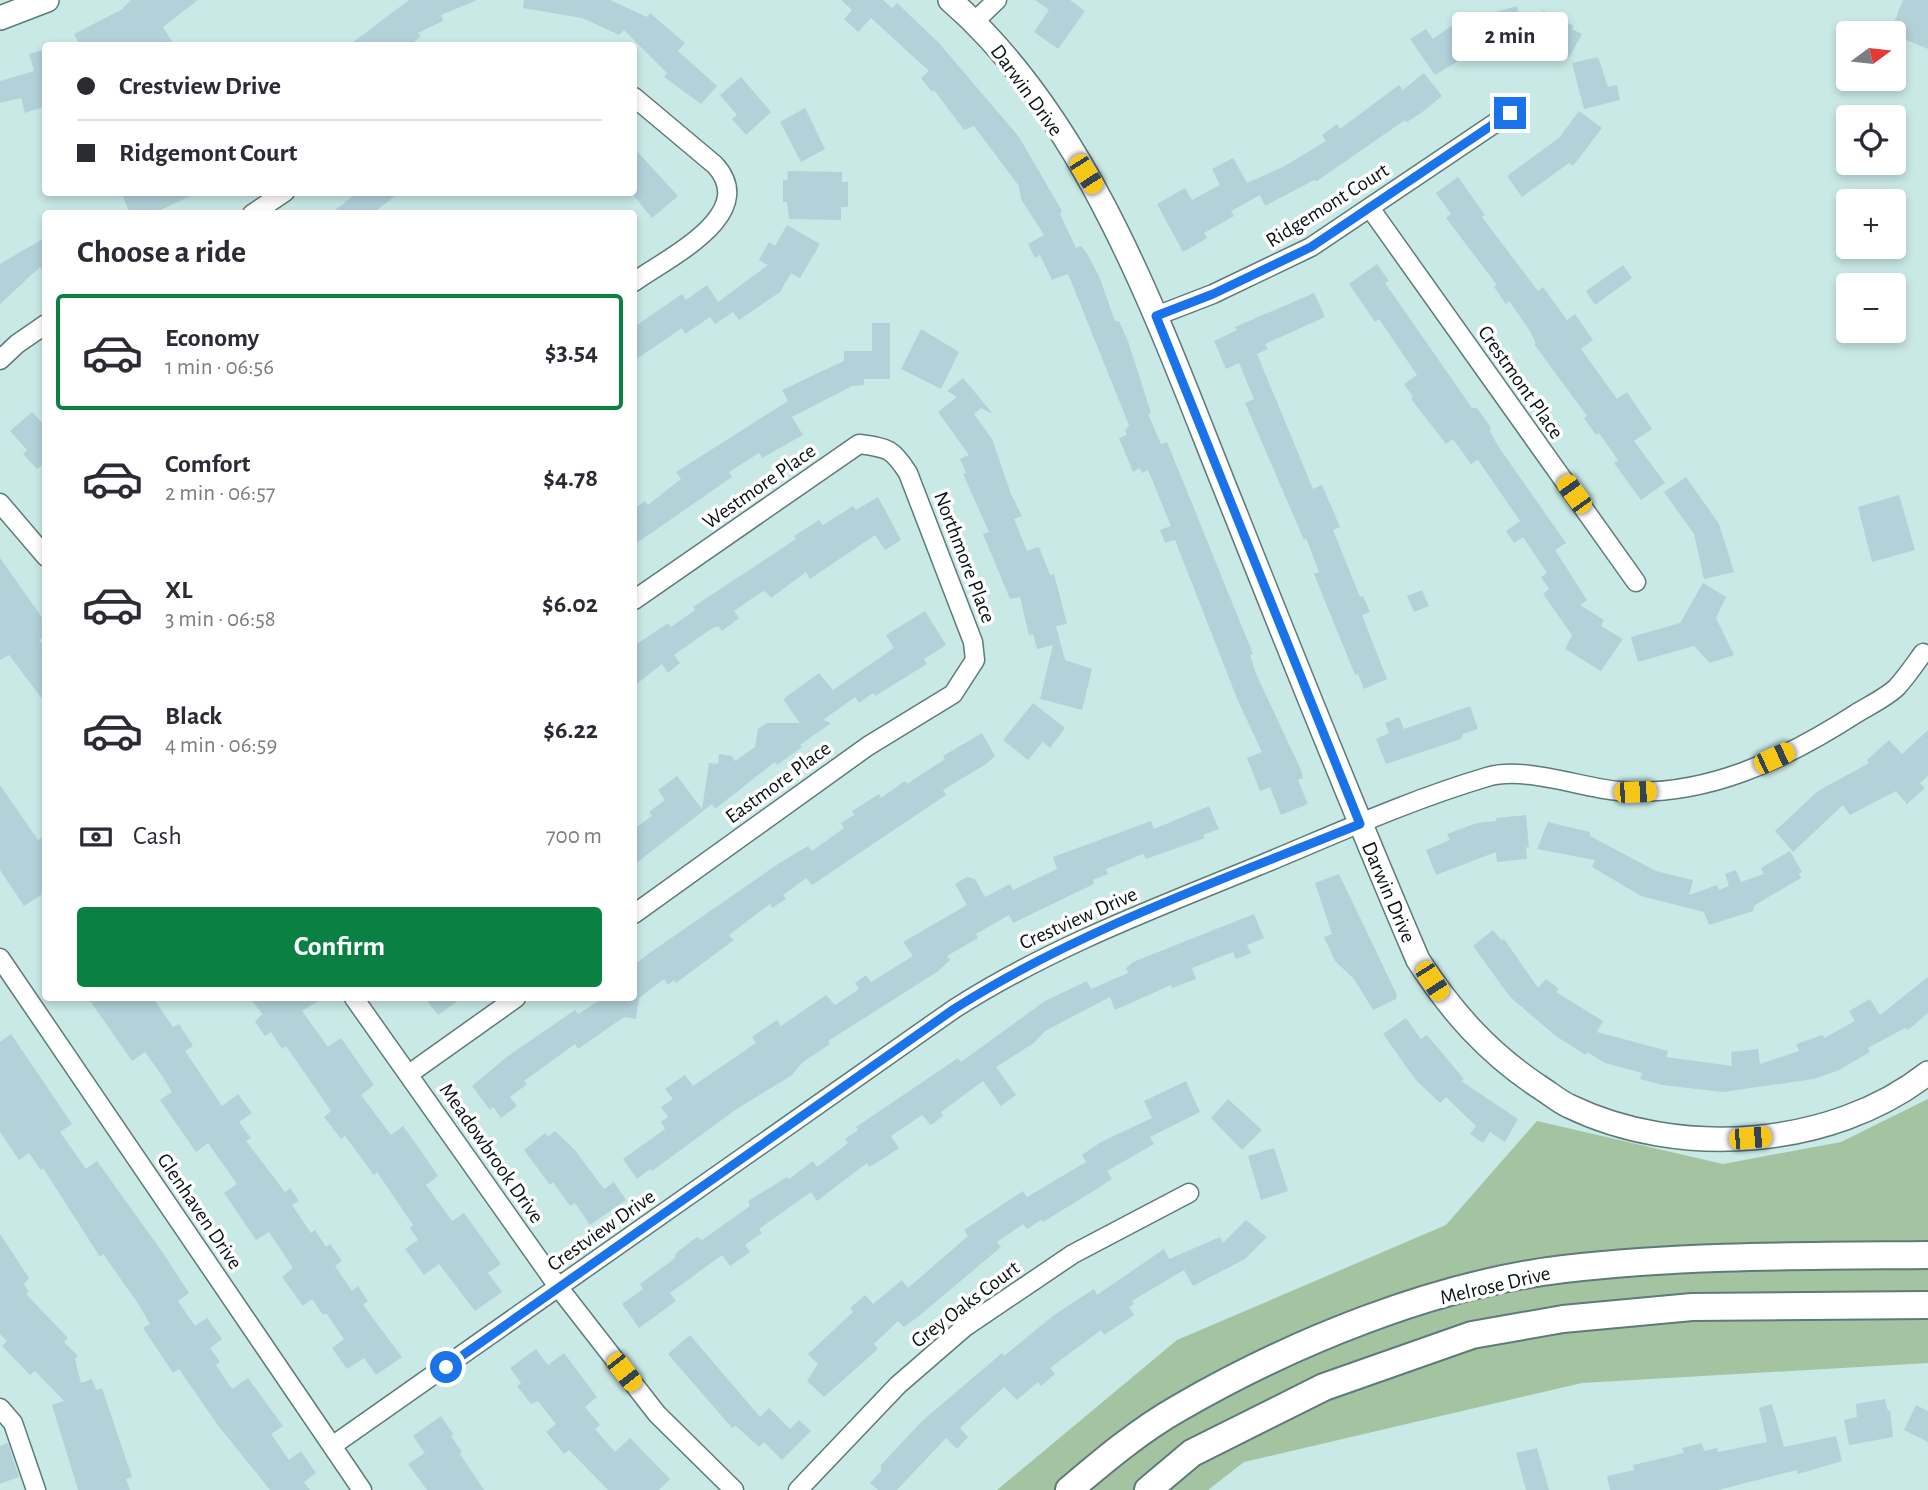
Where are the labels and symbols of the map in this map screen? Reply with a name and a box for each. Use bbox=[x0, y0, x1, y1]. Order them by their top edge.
callout: 2 min bbox=[1452, 11, 1568, 60]
north arrow bbox=[1836, 21, 1906, 91]
street label: Darwin Drive bbox=[987, 41, 1067, 140]
route end bbox=[1494, 97, 1526, 129]
car bbox=[1066, 151, 1107, 197]
street label: Ridgemont Court bbox=[1262, 159, 1393, 251]
street label: Crestmont Place bbox=[1474, 322, 1567, 443]
street label: Westmore Place bbox=[699, 440, 820, 533]
car bbox=[1554, 471, 1595, 517]
street label: Northmore Place bbox=[930, 489, 999, 626]
street label: Eastmore Place bbox=[722, 737, 835, 827]
car bbox=[1751, 740, 1798, 776]
car bbox=[1614, 781, 1657, 803]
street label: Darwin Drive bbox=[1358, 839, 1419, 946]
street label: Crestview Drive bbox=[1016, 883, 1140, 954]
car bbox=[1412, 958, 1453, 1004]
street label: Meadowbrook Drive bbox=[436, 1080, 548, 1227]
car bbox=[1729, 1126, 1772, 1150]
street label: Glenhaven Drive bbox=[153, 1150, 246, 1273]
street label: Crestview Drive bbox=[544, 1186, 659, 1275]
street label: Grey Oaks Court bbox=[907, 1257, 1024, 1352]
street label: Melrose Drive bbox=[1438, 1263, 1552, 1308]
car bbox=[603, 1349, 646, 1395]
route start bbox=[430, 1351, 462, 1383]

